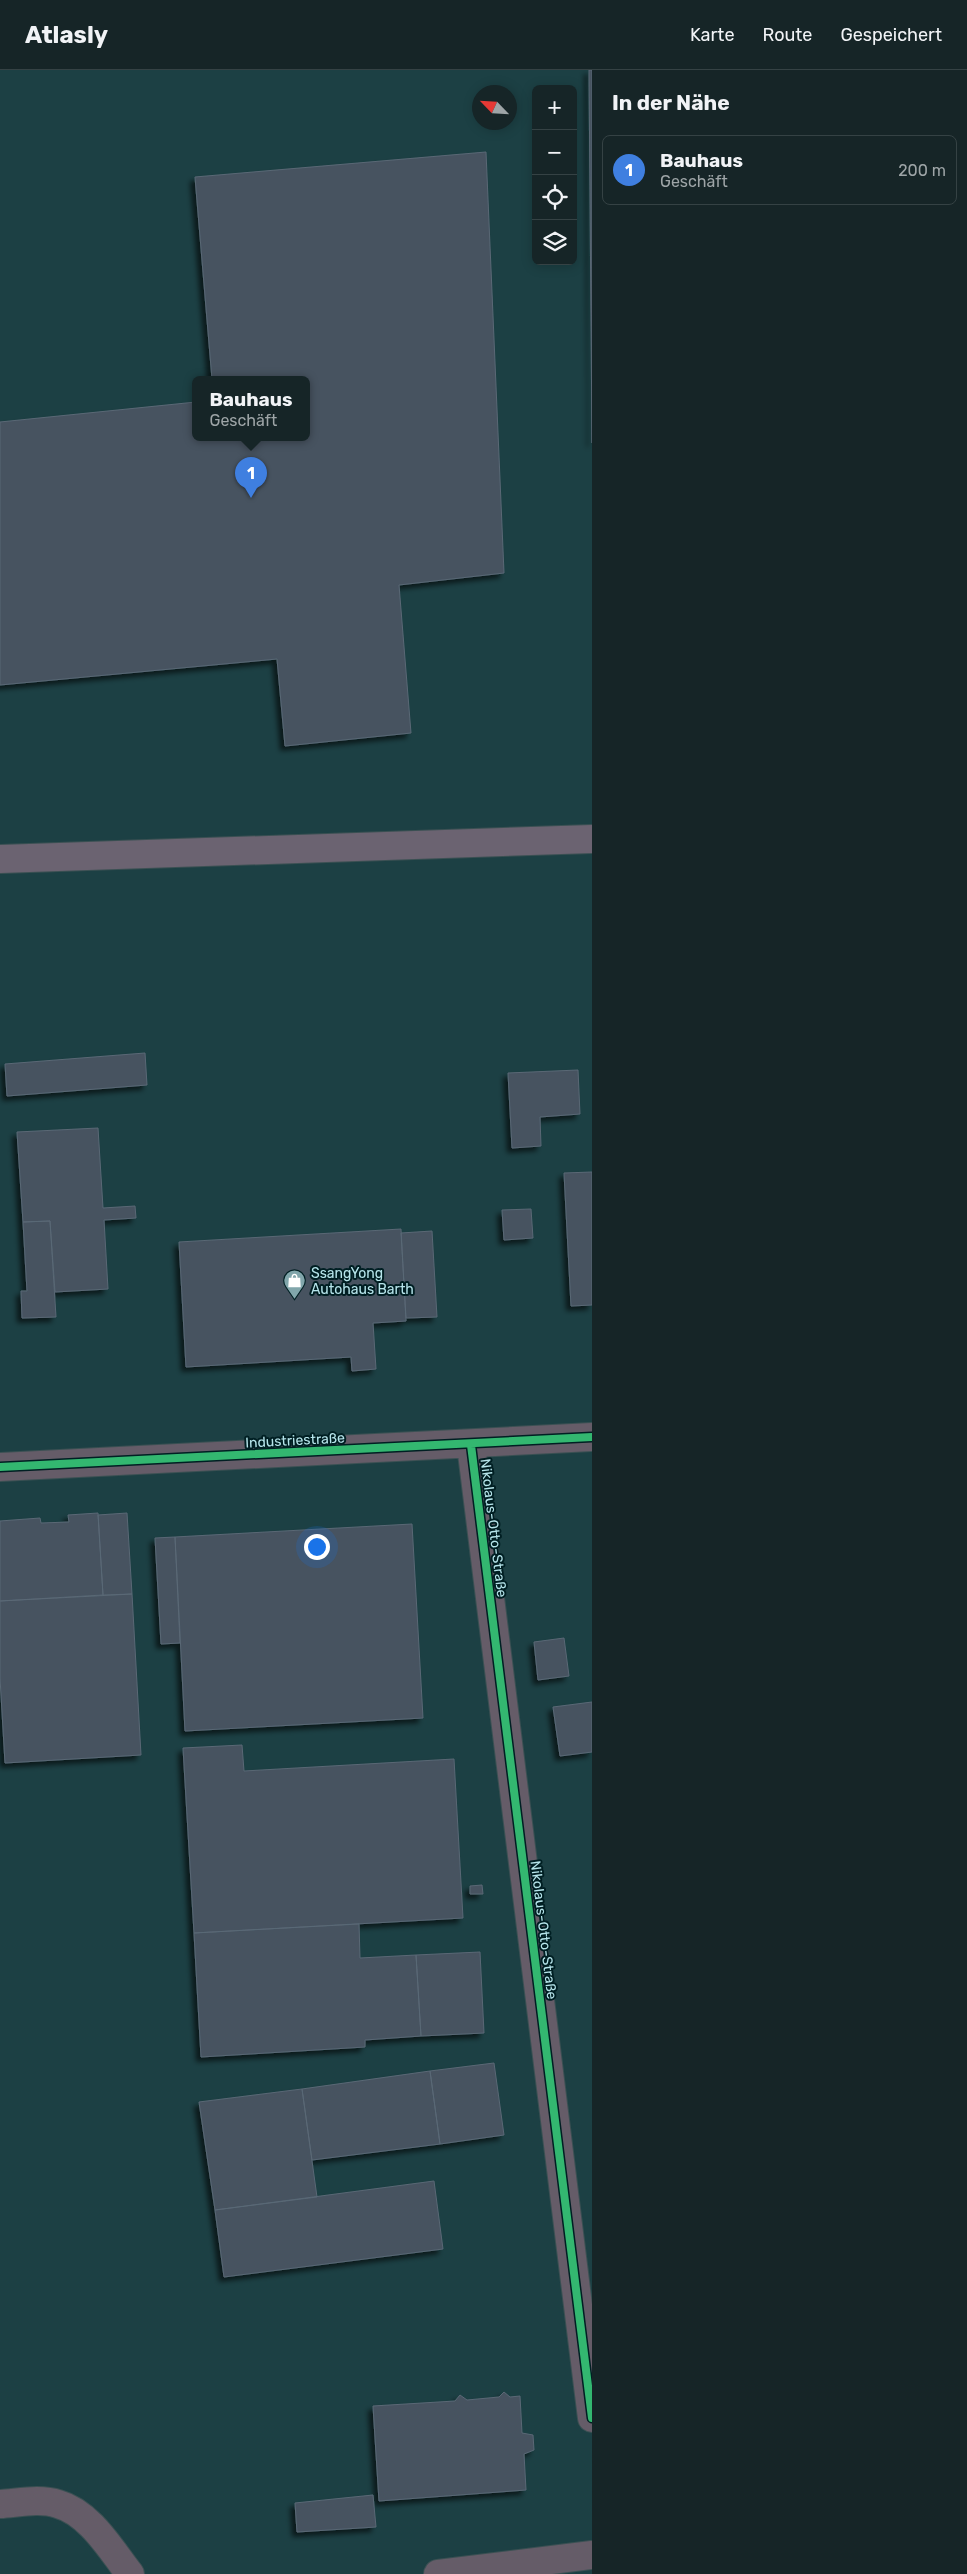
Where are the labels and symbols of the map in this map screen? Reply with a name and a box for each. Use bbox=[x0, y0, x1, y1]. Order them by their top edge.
north arrow bbox=[472, 85, 517, 130]
pin: 1 bbox=[235, 457, 267, 498]
place label: SsangYong Autohaus Barth bbox=[311, 1265, 414, 1298]
shop icon: SsangYong Autohaus Barth bbox=[283, 1269, 307, 1300]
street label: Industriestraße bbox=[245, 1429, 345, 1452]
street label: Nikolaus-Otto-Straße bbox=[477, 1458, 510, 1599]
your location bbox=[304, 1534, 330, 1560]
street label: Nikolaus-Otto-Straße bbox=[527, 1860, 560, 2001]

